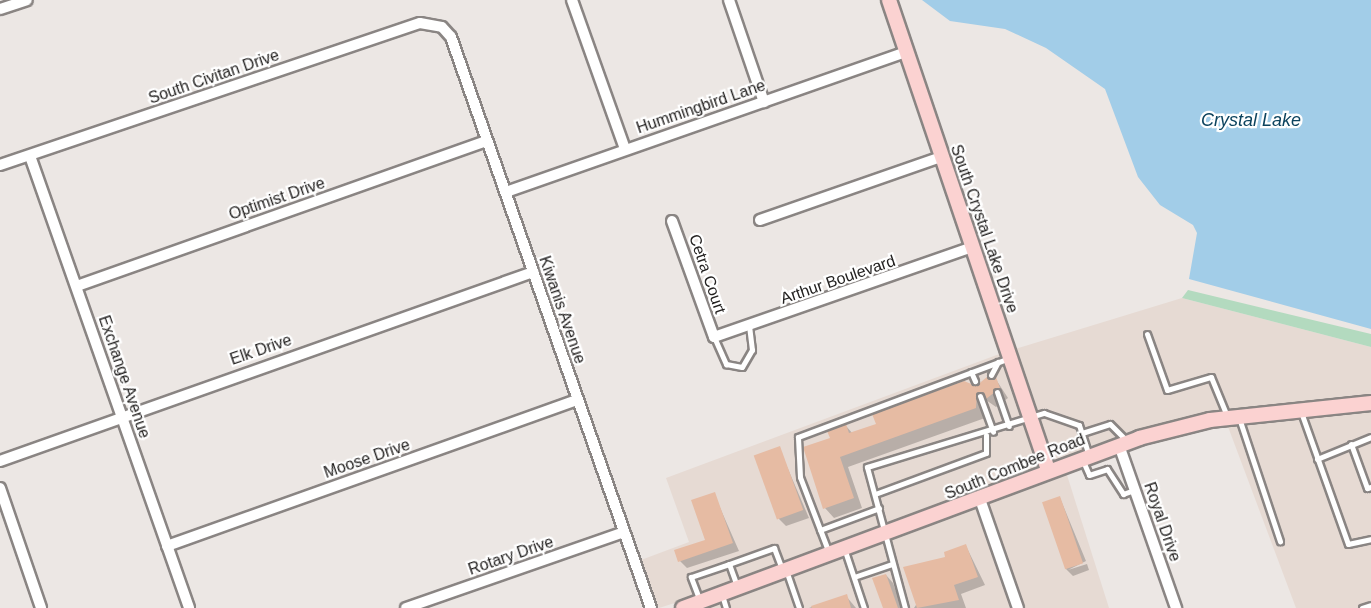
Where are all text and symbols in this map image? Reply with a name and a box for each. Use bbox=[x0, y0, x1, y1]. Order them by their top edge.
street label: South Civitan Drive bbox=[146, 46, 282, 108]
street label: Hummingbird Lane bbox=[634, 76, 768, 138]
water label: Crystal Lake bbox=[1201, 109, 1301, 131]
street label: South Crystal Lake Drive bbox=[946, 142, 1022, 316]
street label: Optimist Drive bbox=[226, 174, 328, 224]
street label: Cetra Court bbox=[684, 232, 730, 316]
street label: Arthur Boulevard bbox=[778, 251, 898, 309]
street label: Kiwanis Avenue bbox=[534, 253, 590, 367]
street label: Exchange Avenue bbox=[94, 313, 154, 441]
street label: Elk Drive bbox=[228, 331, 294, 369]
street label: South Combee Road bbox=[942, 430, 1088, 504]
street label: Moose Drive bbox=[321, 435, 413, 483]
street label: Royal Drive bbox=[1139, 480, 1185, 564]
street label: Rotary Drive bbox=[466, 532, 556, 580]

